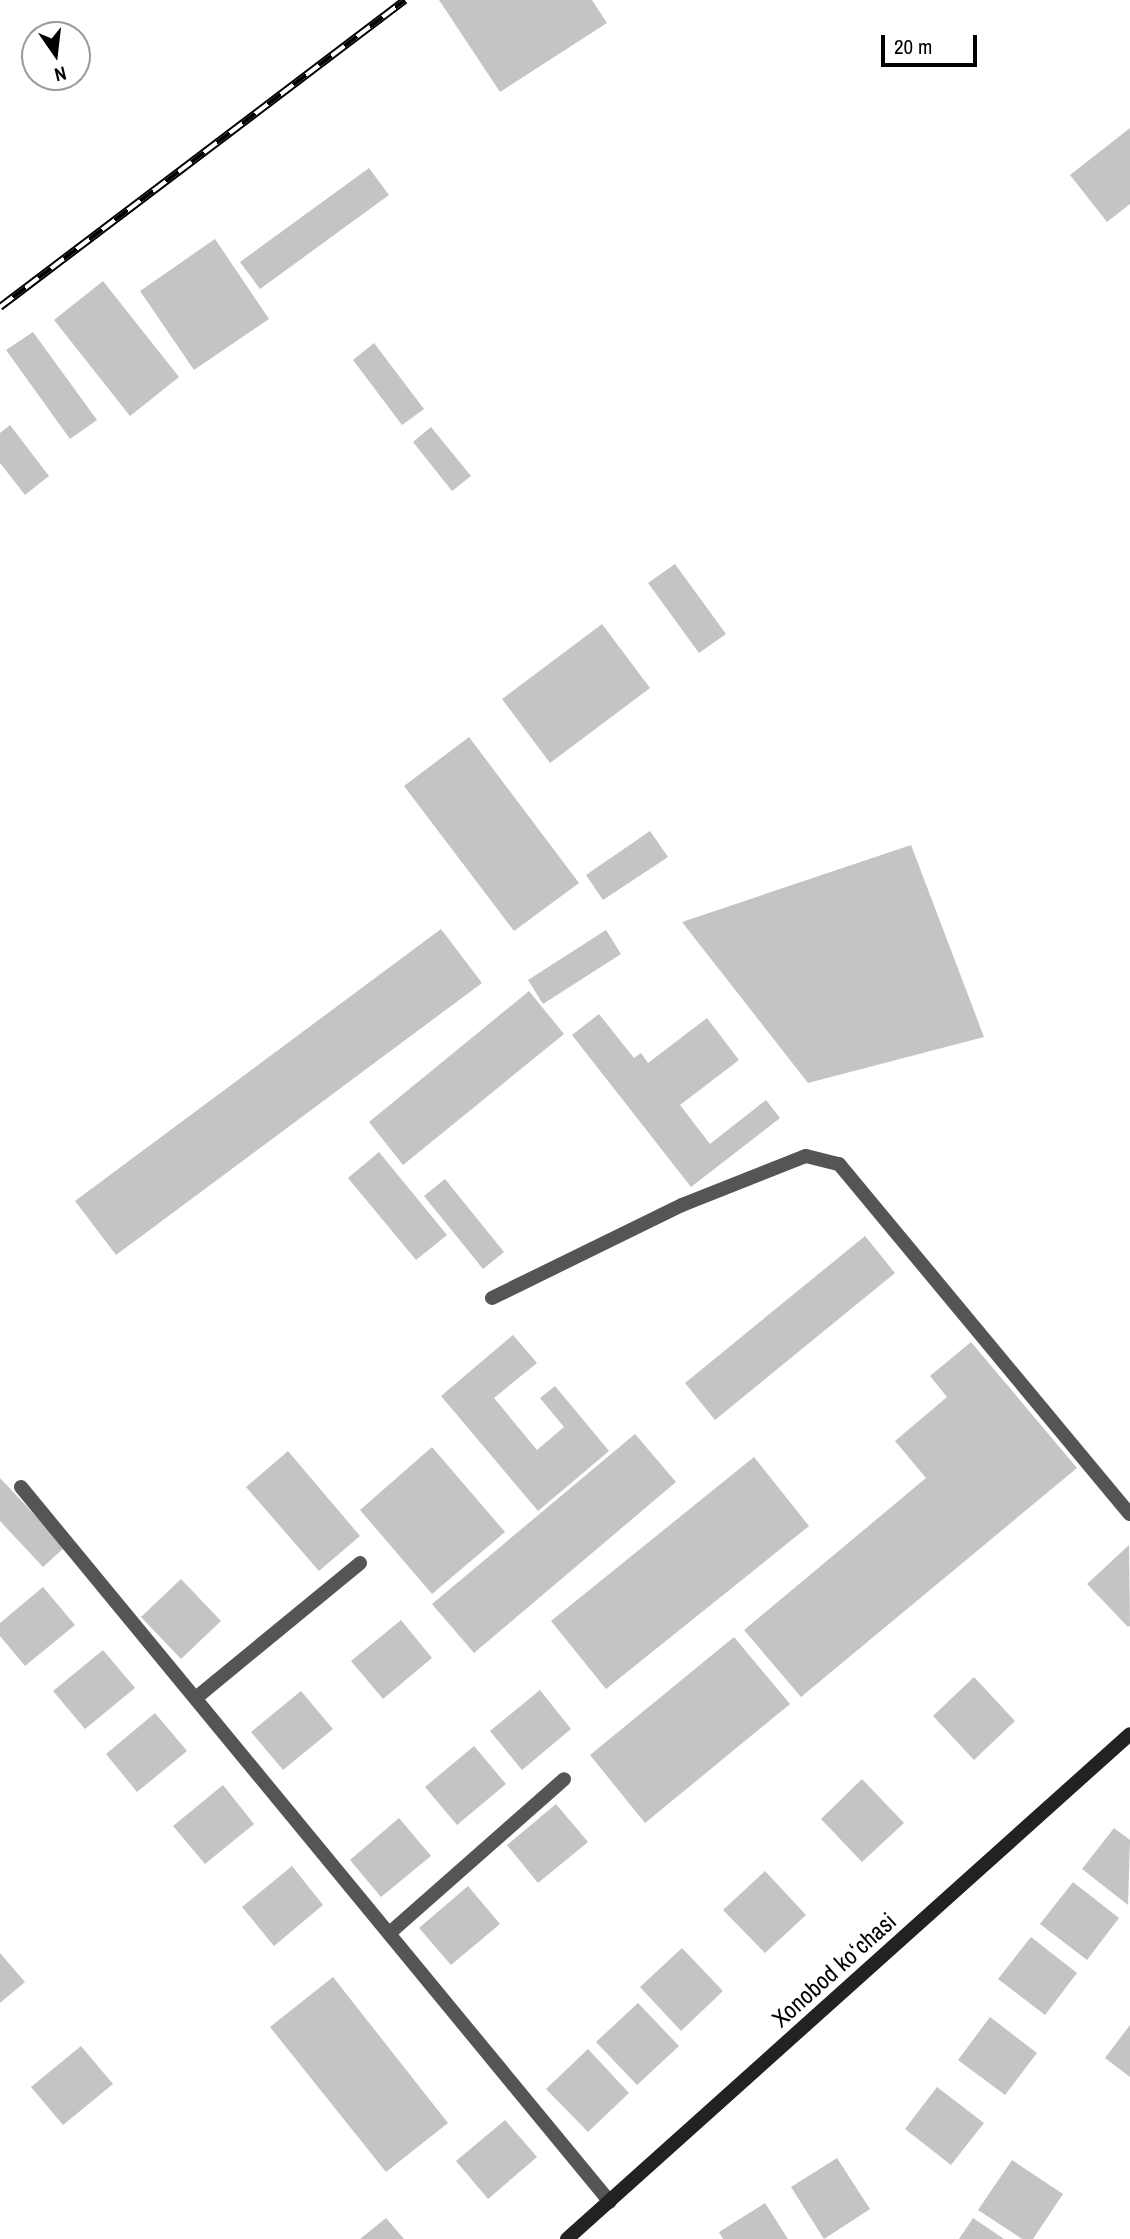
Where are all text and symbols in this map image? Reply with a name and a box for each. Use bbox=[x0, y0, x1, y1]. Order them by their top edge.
north arrow bbox=[21, 21, 91, 91]
scale bar bbox=[885, 21, 981, 65]
text: 20 m bbox=[894, 32, 932, 61]
text: N bbox=[52, 60, 69, 88]
street label: Xonobod koʻchasi bbox=[766, 1907, 902, 2033]

